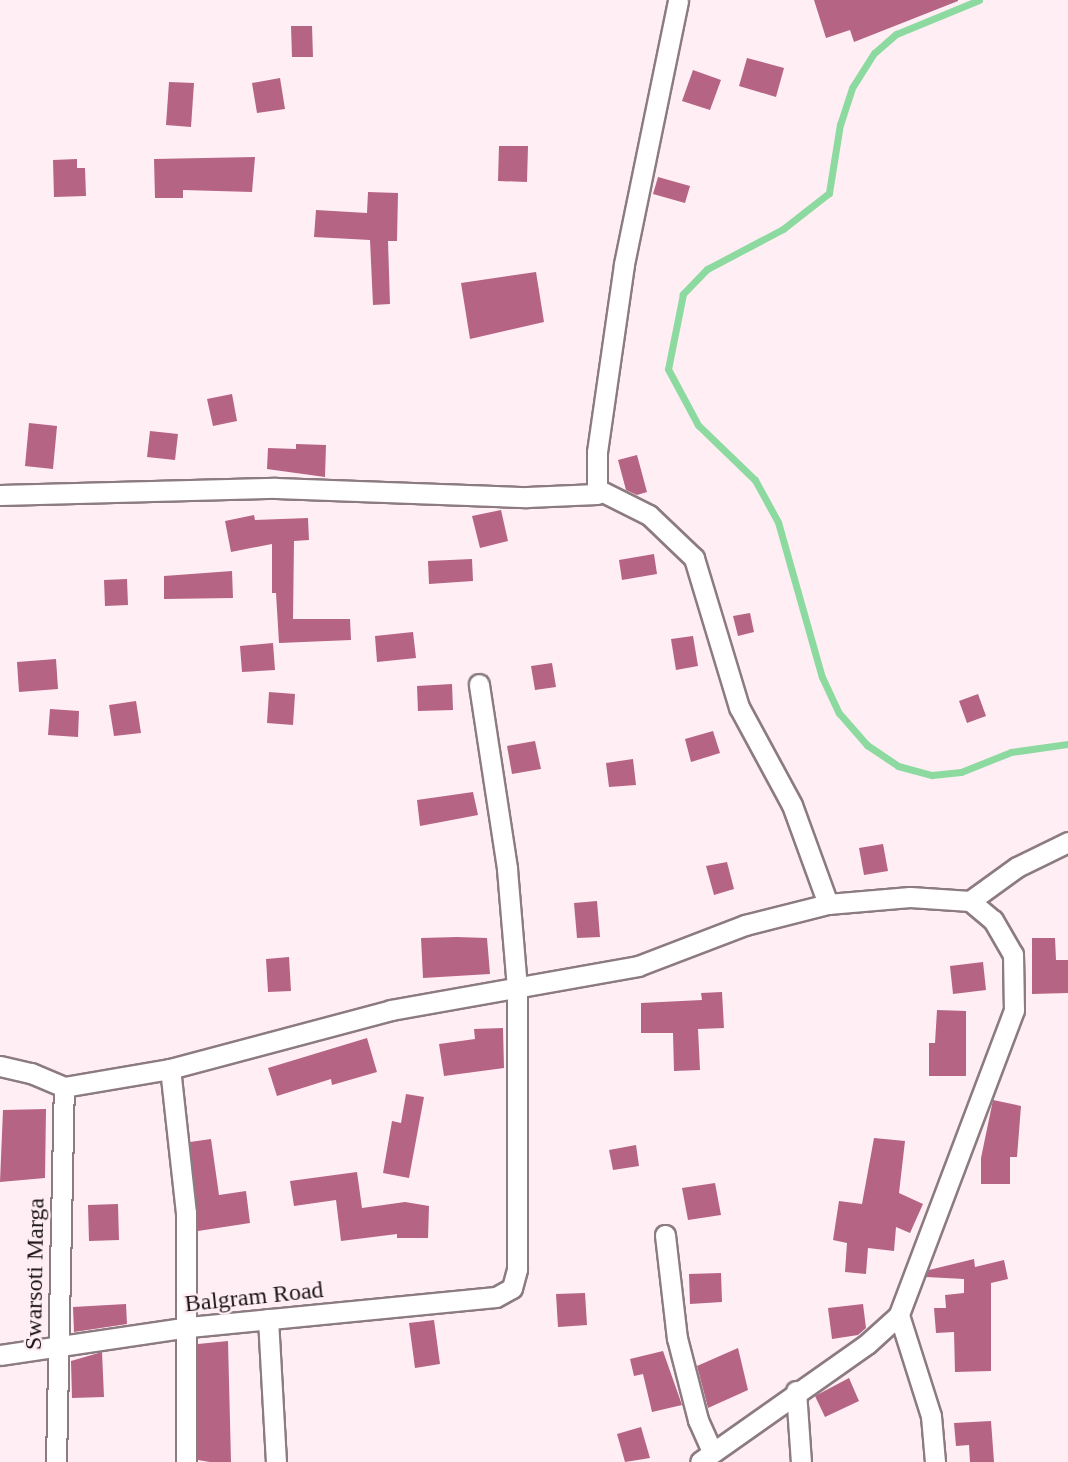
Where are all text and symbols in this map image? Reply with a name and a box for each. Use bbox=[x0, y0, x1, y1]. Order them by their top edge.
street label: Swarsoti Marga bbox=[19, 1186, 51, 1362]
street label: Balgram Road bbox=[173, 1274, 335, 1320]

